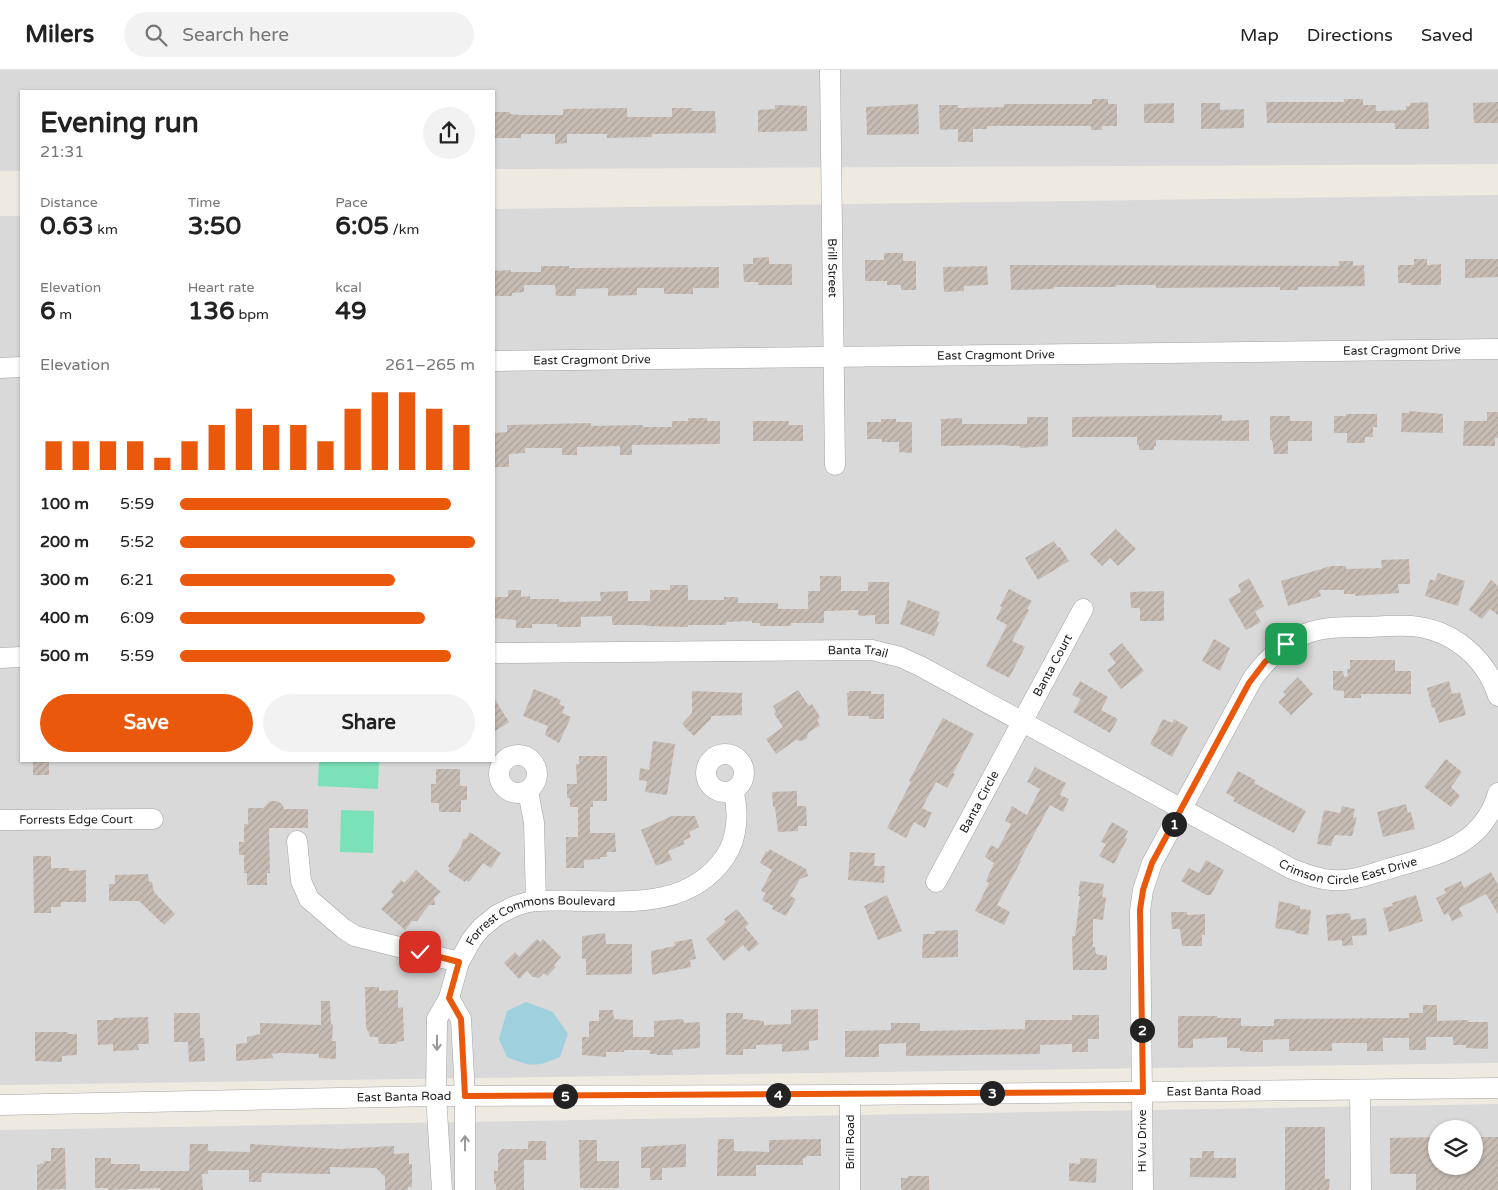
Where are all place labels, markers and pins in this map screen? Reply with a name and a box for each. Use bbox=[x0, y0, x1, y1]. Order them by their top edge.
pin bbox=[1265, 623, 1307, 665]
pin: 1 bbox=[1162, 812, 1186, 836]
pin bbox=[399, 931, 441, 973]
pin: 2 bbox=[1130, 1018, 1154, 1042]
pin: 3 bbox=[980, 1080, 1004, 1106]
pin: 4 bbox=[766, 1082, 790, 1108]
pin: 5 bbox=[552, 1084, 578, 1108]

